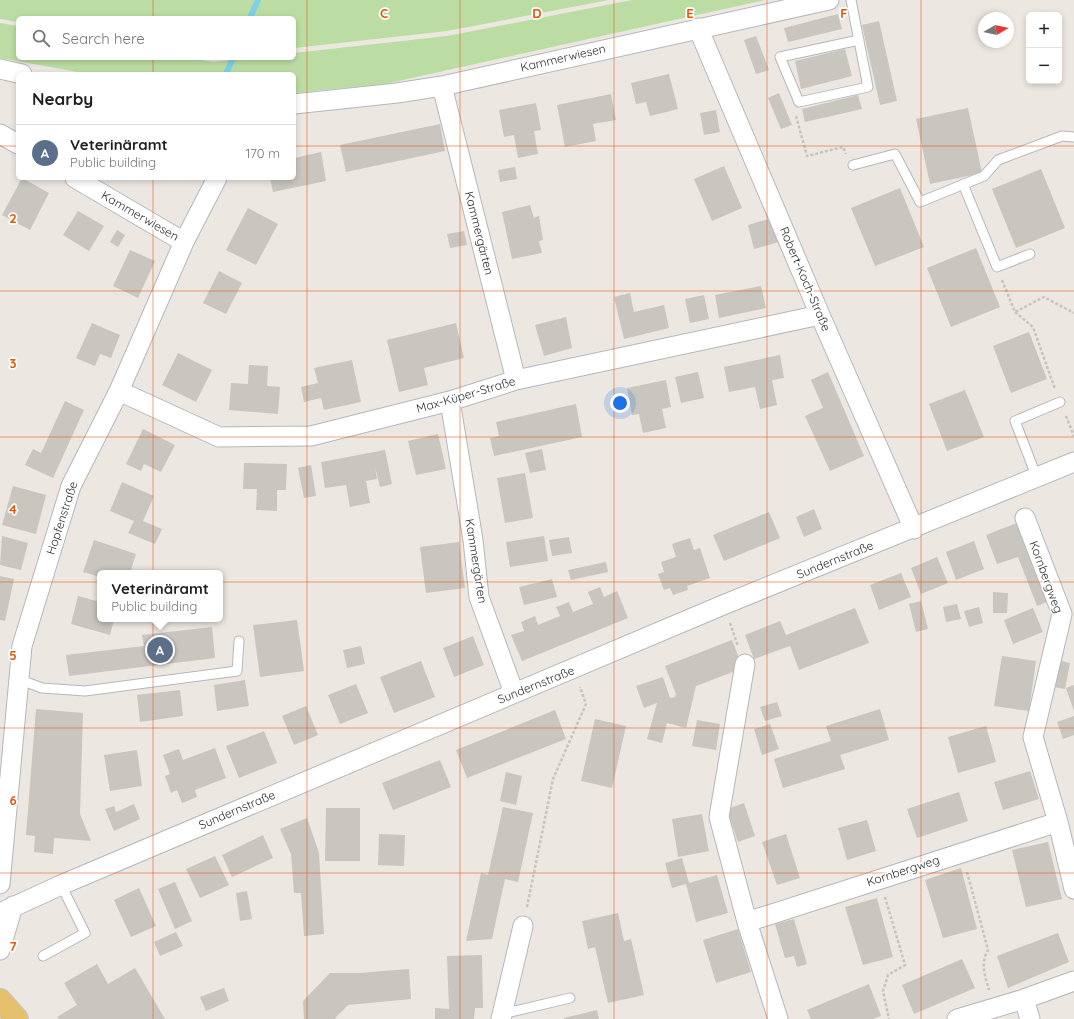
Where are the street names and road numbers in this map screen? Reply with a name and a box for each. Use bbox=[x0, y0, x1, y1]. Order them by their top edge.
street label: Kammerwiesen bbox=[519, 40, 607, 75]
street label: Kammerwiesen bbox=[99, 187, 182, 244]
street label: Kammergärten bbox=[462, 190, 497, 276]
street label: Robert-Koch-Straße bbox=[777, 224, 834, 334]
street label: Max-Küper-Straße bbox=[415, 373, 517, 416]
street label: Hopfenstraße bbox=[43, 479, 81, 556]
street label: Kammergärten bbox=[462, 518, 491, 604]
street label: Sundernstraße bbox=[794, 537, 876, 582]
street label: Kornbergweg bbox=[1026, 539, 1066, 615]
street label: Sundernstraße bbox=[495, 662, 577, 707]
street label: Sundernstraße bbox=[196, 787, 277, 832]
street label: Kornbergweg bbox=[864, 852, 941, 889]

